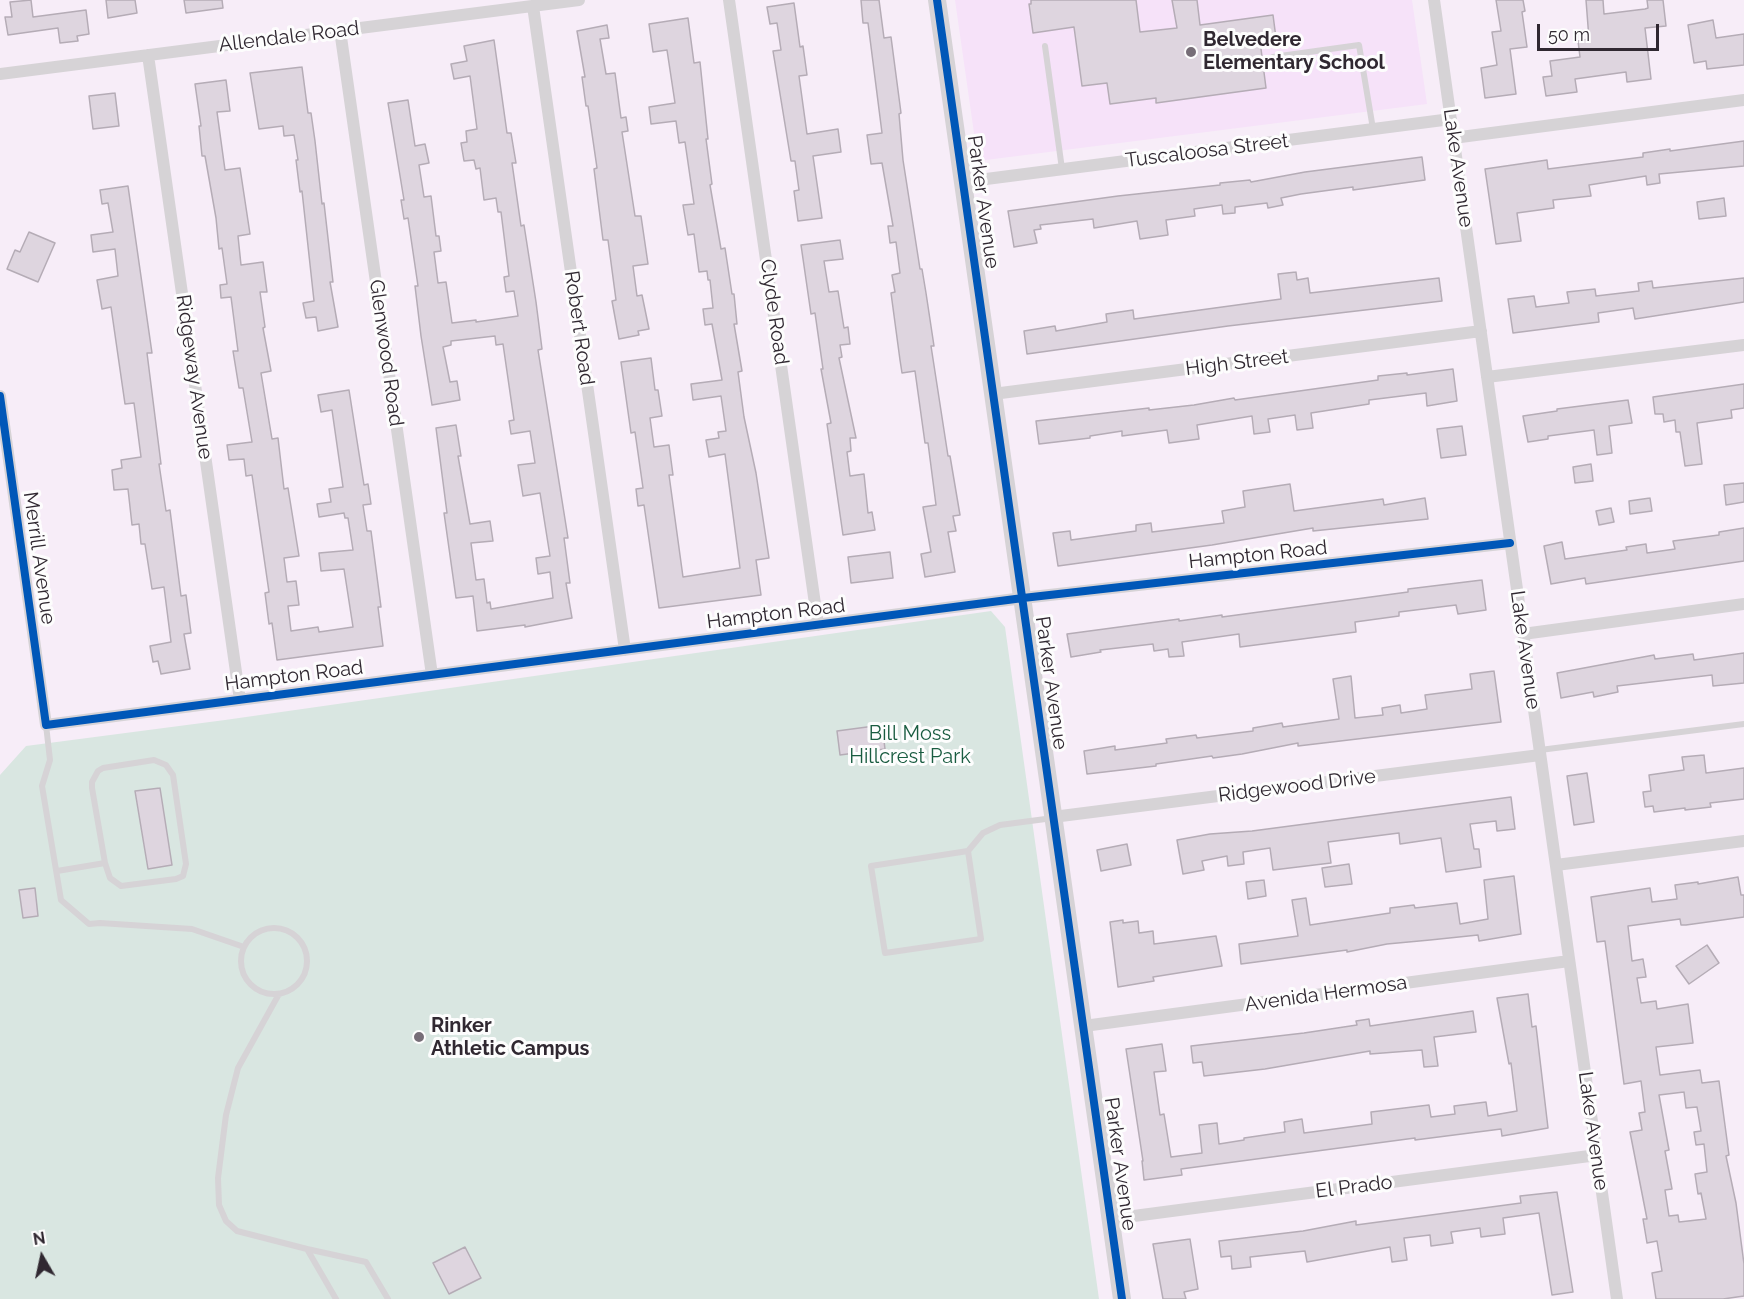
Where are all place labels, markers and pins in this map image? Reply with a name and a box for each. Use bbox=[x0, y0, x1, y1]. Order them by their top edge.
place label: Belvedere Elementary School bbox=[1203, 28, 1385, 75]
marker: Belvedere Elementary School bbox=[1184, 45, 1198, 59]
place label: Rinker Athletic Campus bbox=[431, 1014, 589, 1061]
marker: Rinker Athletic Campus bbox=[412, 1030, 426, 1044]

